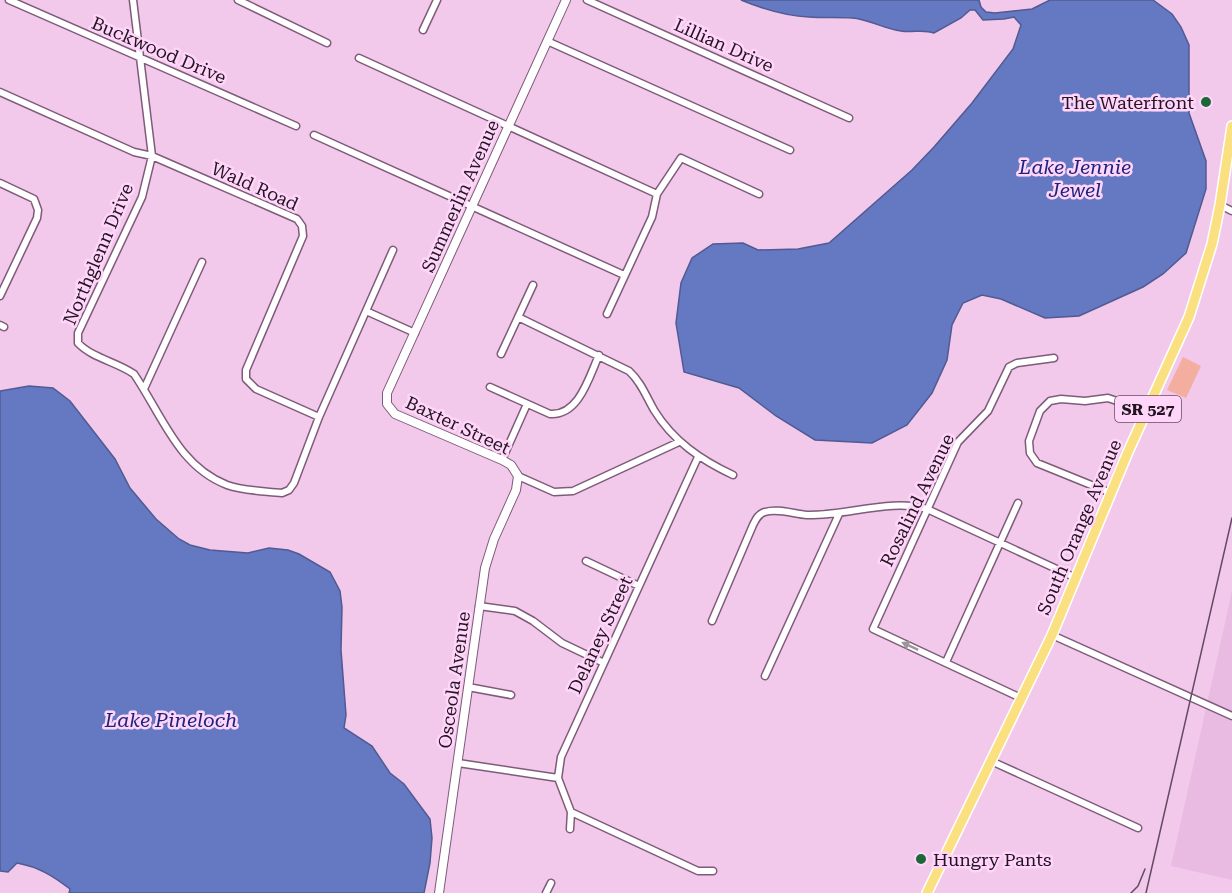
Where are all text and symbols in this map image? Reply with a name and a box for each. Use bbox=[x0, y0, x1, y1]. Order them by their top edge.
street label: Buckwood Drive bbox=[89, 12, 230, 88]
street label: Lillian Drive bbox=[671, 14, 777, 76]
place label: The Waterfront bbox=[1061, 92, 1194, 113]
marker: The Waterfront bbox=[1199, 95, 1213, 109]
street label: Summerlin Avenue bbox=[417, 116, 503, 275]
water label: Lake Jennie Jewel bbox=[1018, 155, 1131, 202]
street label: Wald Road bbox=[208, 157, 302, 215]
street label: Northglenn Drive bbox=[59, 180, 137, 328]
street label: Baxter Street bbox=[402, 392, 514, 458]
road number: SR 527 bbox=[1115, 396, 1181, 422]
street label: Rosalind Avenue bbox=[876, 430, 958, 570]
street label: South Orange Avenue bbox=[1033, 436, 1125, 618]
street label: Delaney Street bbox=[564, 573, 637, 697]
street label: Osceola Avenue bbox=[434, 610, 474, 750]
one-way arrow bbox=[901, 641, 918, 650]
water label: Lake Pineloch bbox=[104, 708, 237, 732]
place label: Hungry Pants bbox=[933, 849, 1052, 870]
marker: Hungry Pants bbox=[914, 852, 928, 866]

